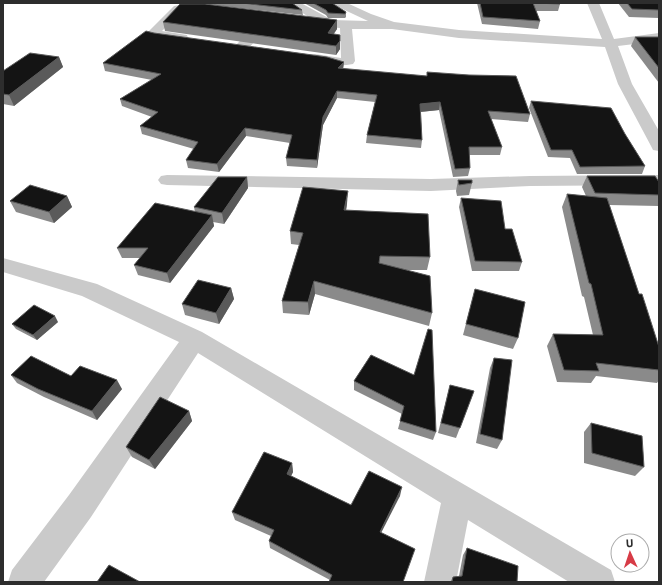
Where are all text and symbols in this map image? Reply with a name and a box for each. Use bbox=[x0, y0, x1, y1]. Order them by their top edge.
north arrow bbox=[610, 533, 650, 573]
text: U bbox=[625, 536, 634, 550]

